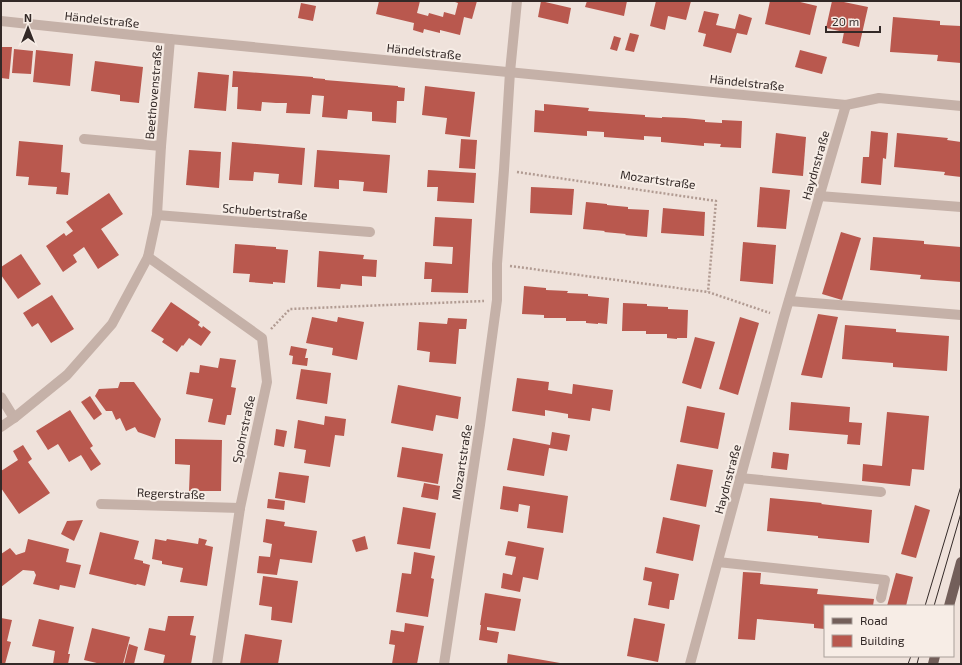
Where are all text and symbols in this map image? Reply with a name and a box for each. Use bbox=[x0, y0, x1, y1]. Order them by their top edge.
north arrow bbox=[8, 8, 48, 48]
street label: Händelstraße bbox=[64, 8, 140, 30]
scale bar bbox=[826, 8, 880, 34]
text: N bbox=[24, 11, 32, 24]
text: 20 m bbox=[832, 14, 859, 28]
street label: Händelstraße bbox=[386, 40, 462, 62]
street label: Beethovenstraße bbox=[142, 44, 164, 140]
street label: Händelstraße bbox=[709, 71, 785, 93]
street label: Haydnstraße bbox=[798, 129, 832, 201]
street label: Mozartstraße bbox=[619, 167, 697, 191]
street label: Schubertstraße bbox=[222, 200, 308, 222]
street label: Spohrstraße bbox=[229, 394, 257, 464]
street label: Mozartstraße bbox=[448, 423, 474, 501]
street label: Haydnstraße bbox=[711, 443, 743, 515]
street label: Regerstraße bbox=[137, 485, 205, 501]
legend bbox=[824, 605, 954, 657]
text: Road bbox=[860, 613, 888, 627]
text: Building bbox=[860, 633, 905, 647]

